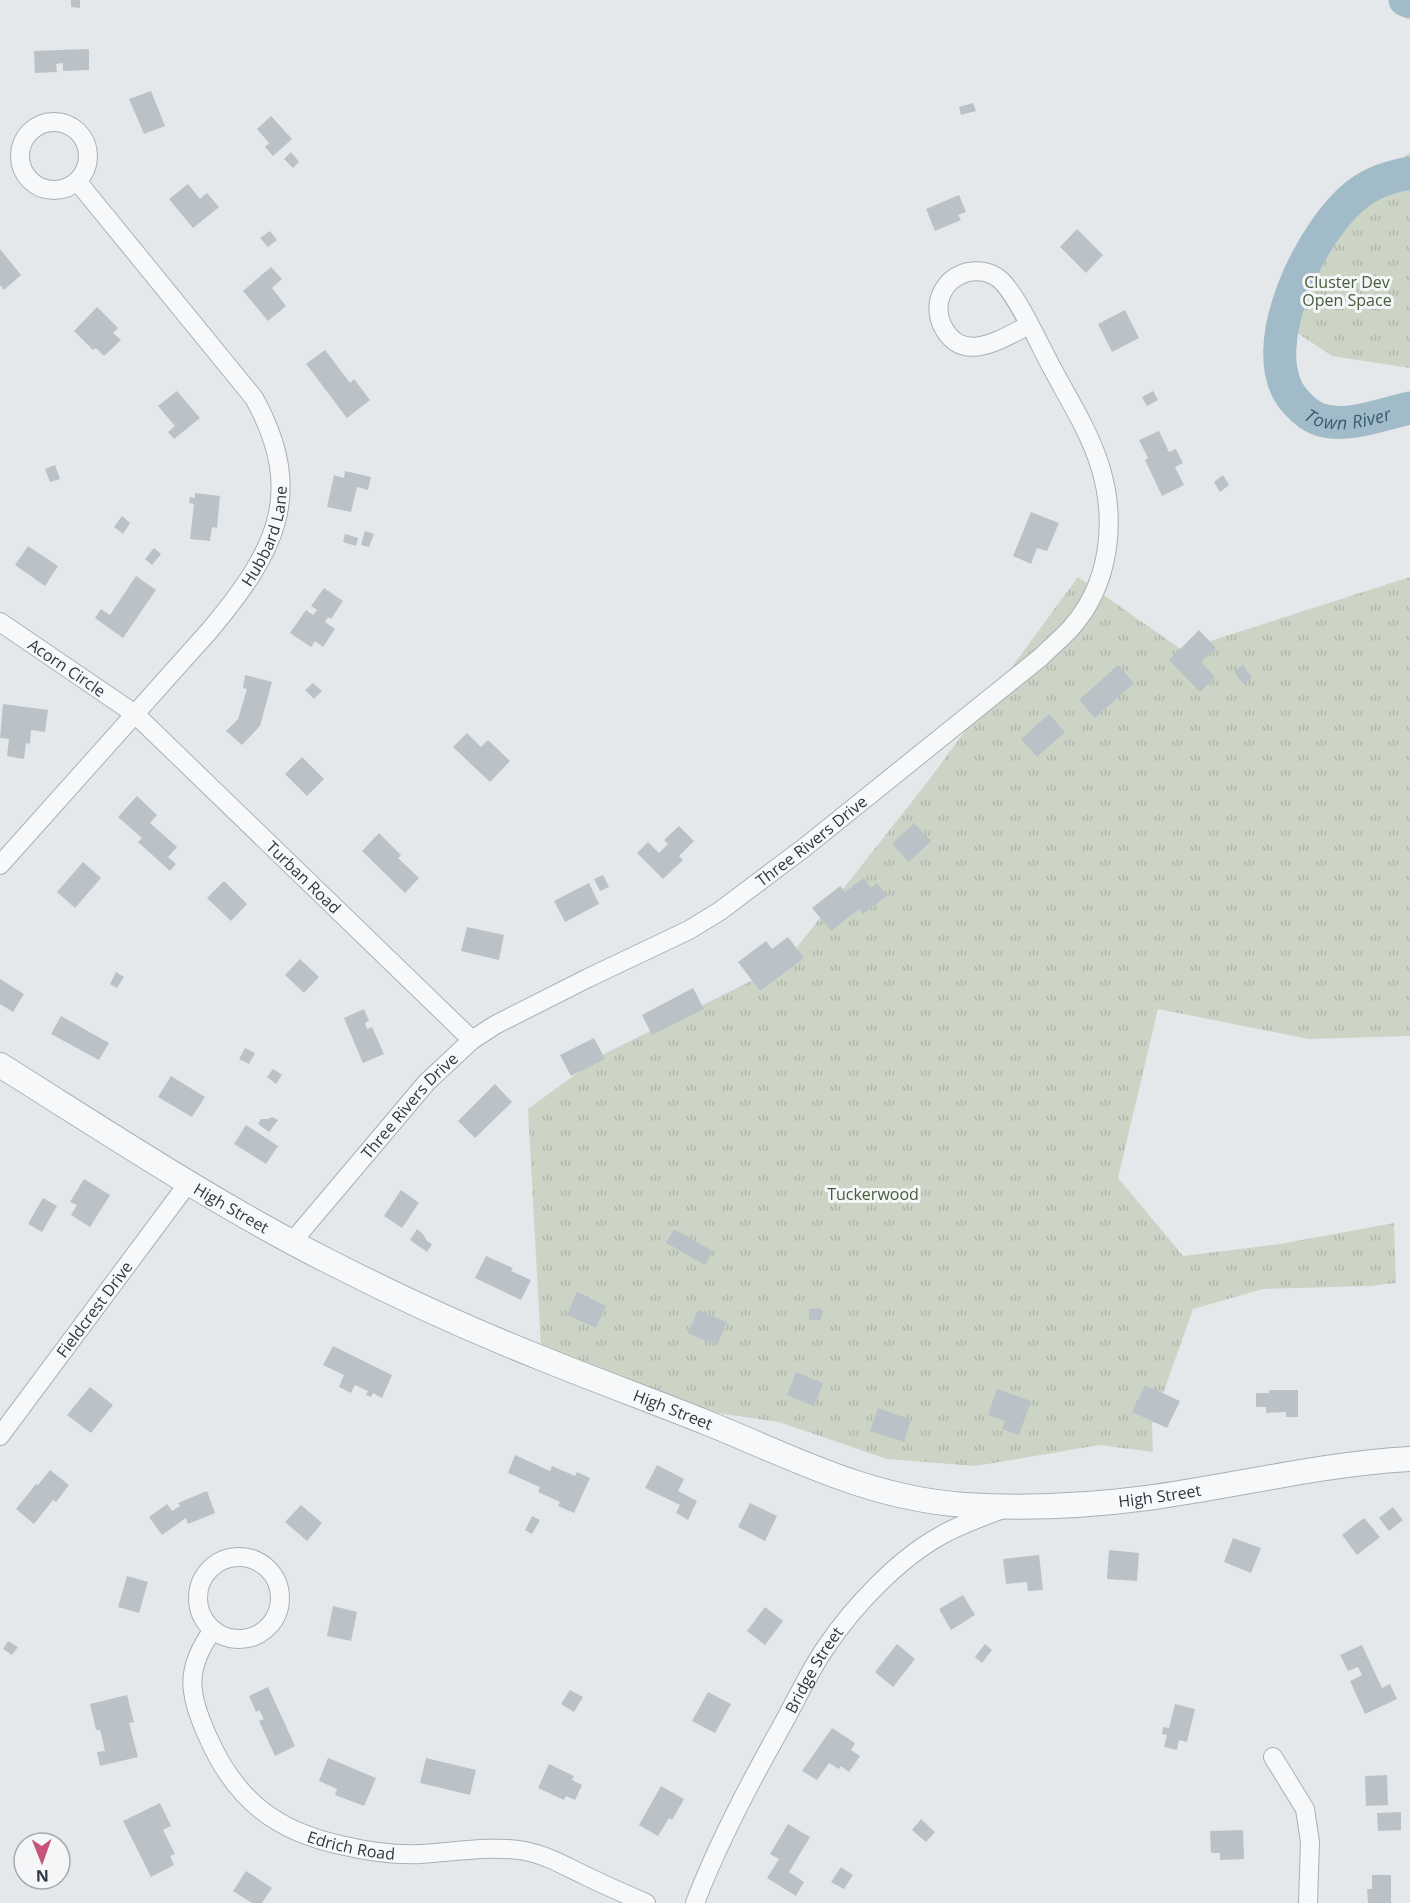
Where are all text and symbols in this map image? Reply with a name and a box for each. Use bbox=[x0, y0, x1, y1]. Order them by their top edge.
park label: Cluster Dev Open Space bbox=[1302, 271, 1392, 311]
water label: Town River bbox=[1300, 401, 1394, 435]
street label: Hubbard Lane bbox=[236, 485, 292, 590]
street label: Acorn Circle bbox=[24, 633, 110, 702]
street label: Three Rivers Drive bbox=[751, 790, 872, 891]
street label: Turban Road bbox=[261, 836, 346, 918]
street label: Three Rivers Drive bbox=[356, 1048, 463, 1163]
street label: High Street bbox=[190, 1178, 273, 1239]
park label: Tuckerwood bbox=[827, 1183, 919, 1205]
street label: Fieldcrest Drive bbox=[51, 1257, 137, 1362]
street label: High Street bbox=[630, 1384, 716, 1435]
street label: High Street bbox=[1117, 1479, 1203, 1512]
street label: Bridge Street bbox=[780, 1622, 848, 1717]
street label: Edrich Road bbox=[304, 1825, 396, 1865]
north arrow bbox=[12, 1831, 72, 1891]
text: N bbox=[36, 1865, 49, 1887]

